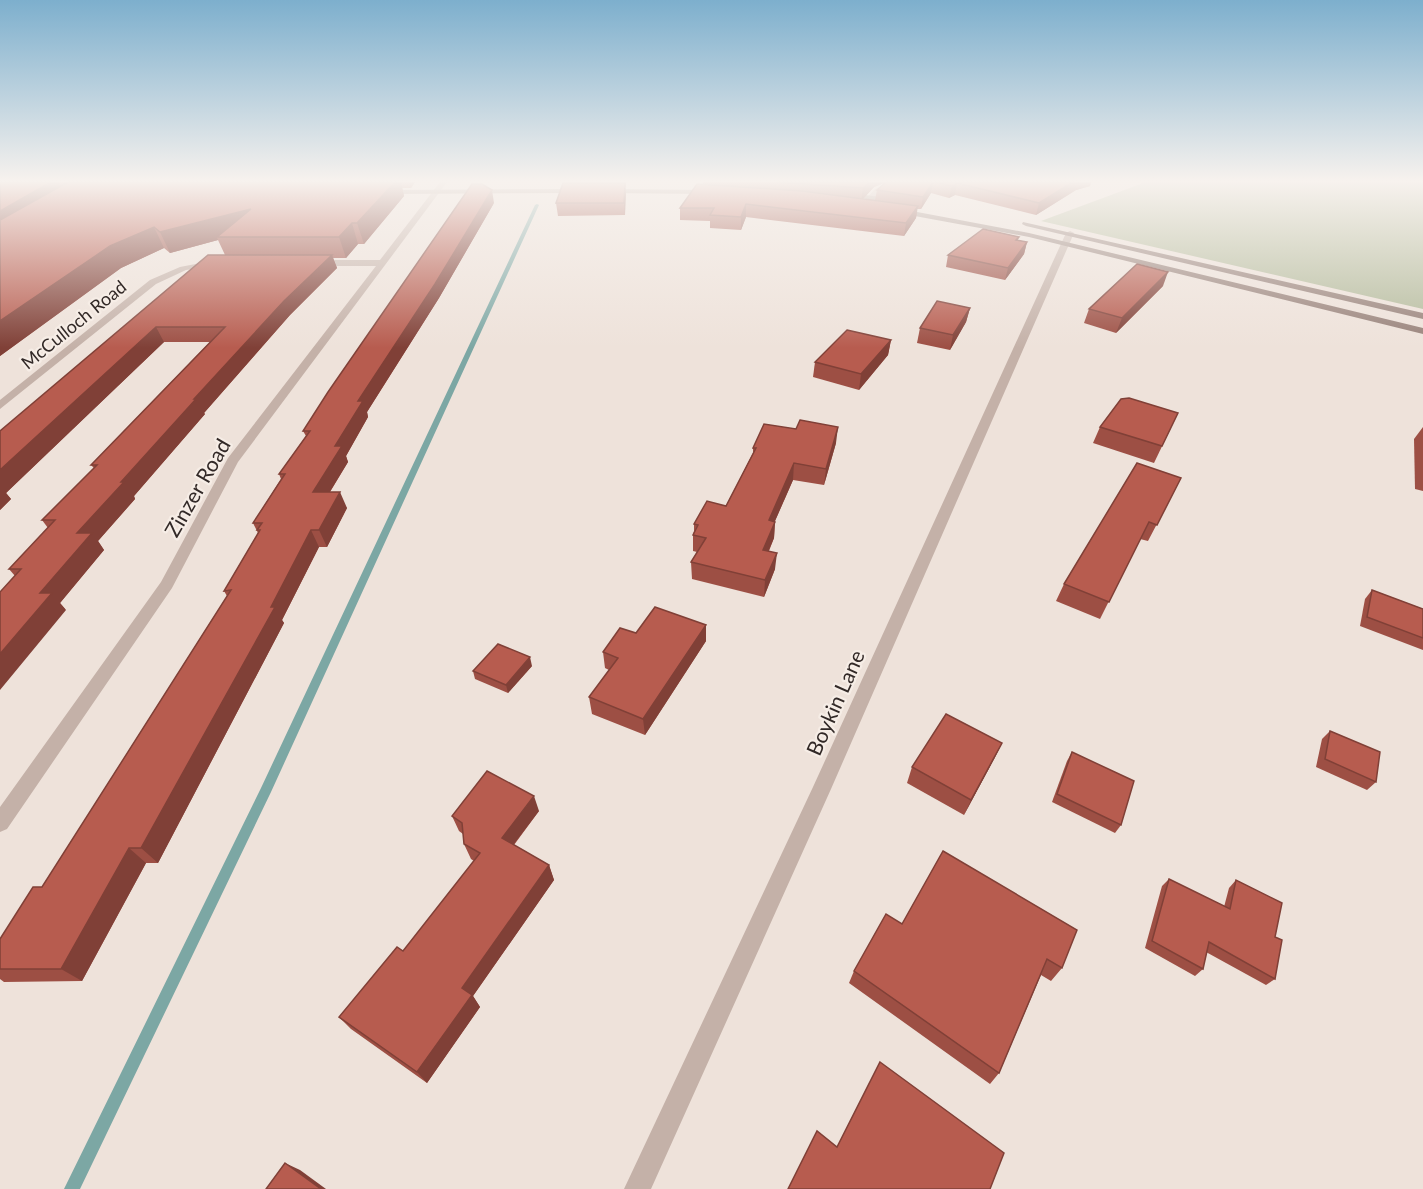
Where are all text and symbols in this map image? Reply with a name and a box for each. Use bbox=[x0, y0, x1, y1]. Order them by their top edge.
street label: McCulloch Road bbox=[16, 275, 130, 373]
street label: Zinzer Road bbox=[159, 434, 235, 541]
street label: Boykin Lane bbox=[800, 646, 869, 759]

